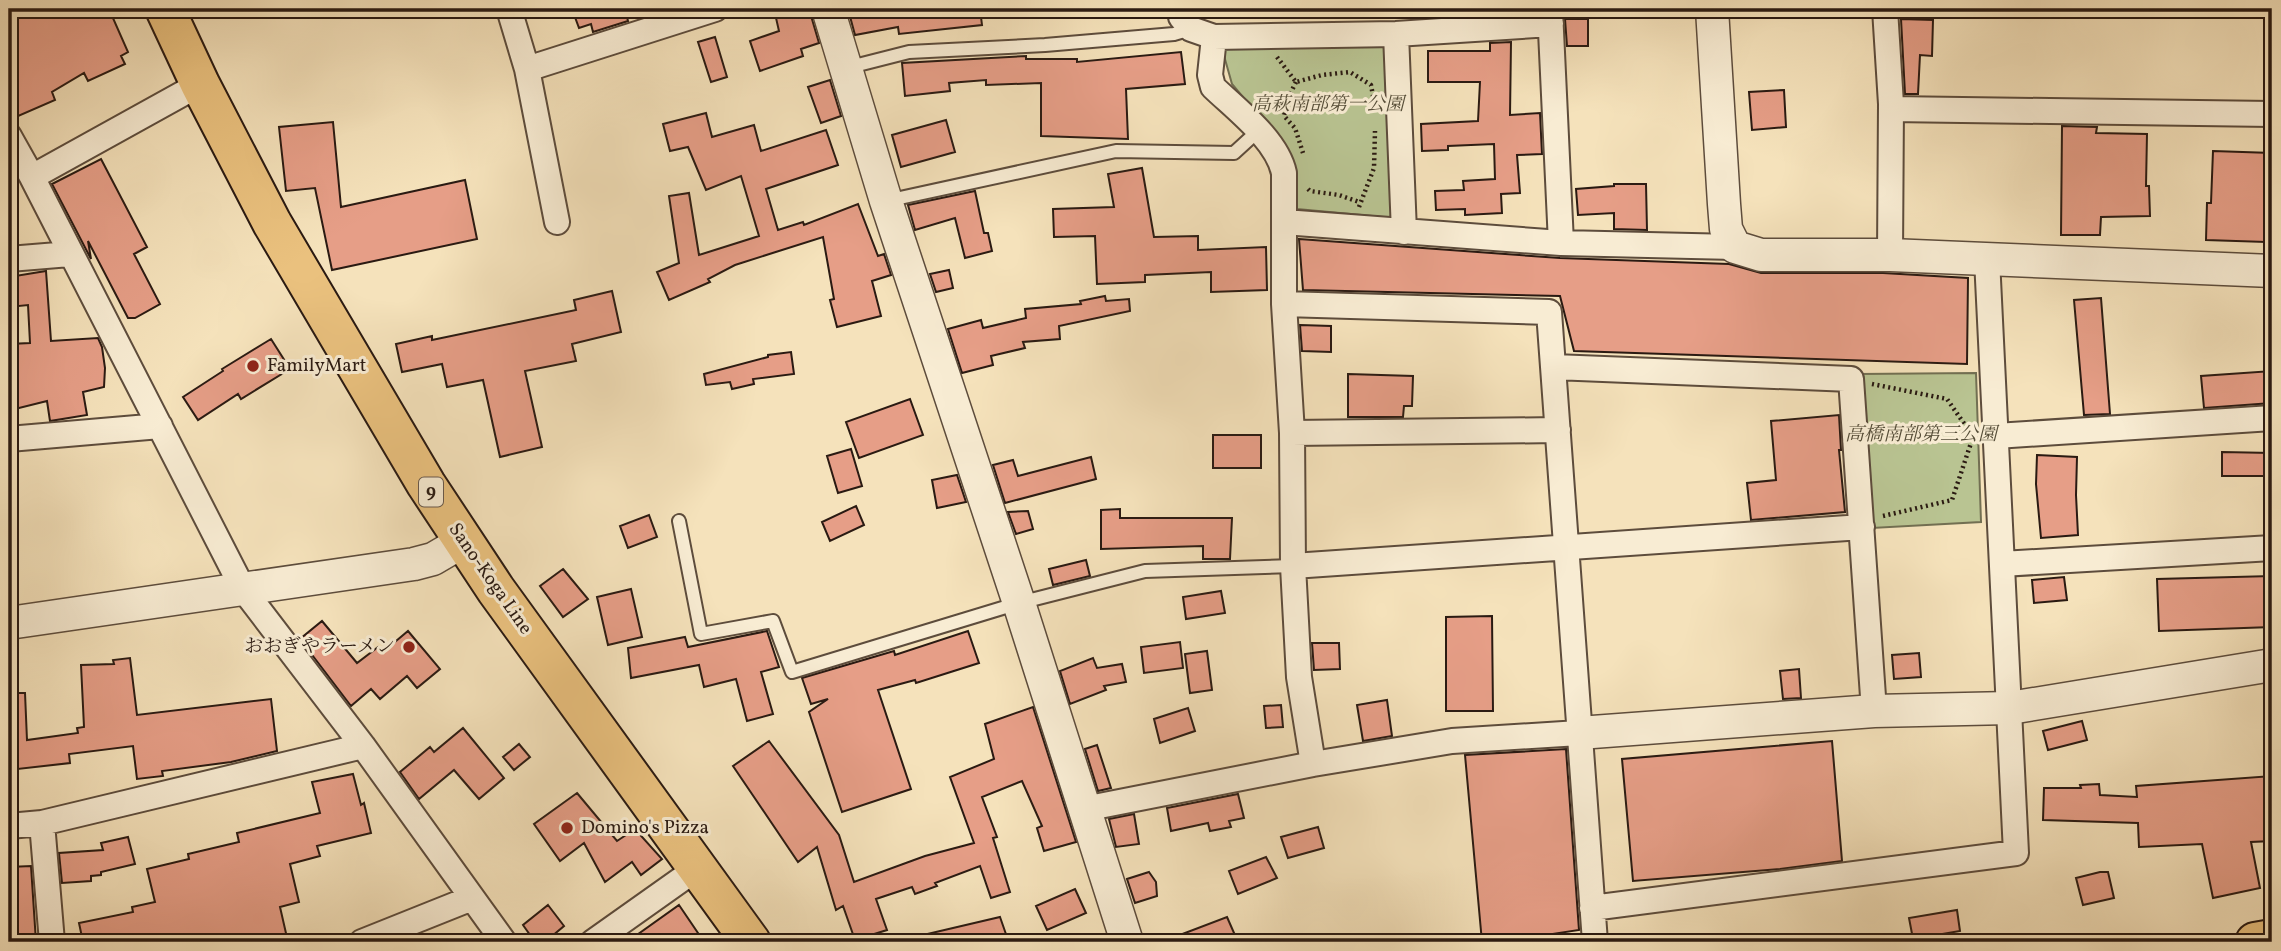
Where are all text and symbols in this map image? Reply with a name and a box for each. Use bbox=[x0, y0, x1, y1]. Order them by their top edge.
park label: 高萩南部第一公園 bbox=[1252, 92, 1407, 118]
place label: FamilyMart bbox=[267, 353, 367, 379]
marker: FamilyMart bbox=[245, 358, 261, 374]
park label: 高橋南部第三公園 bbox=[1845, 422, 2000, 448]
road number: 9 bbox=[419, 478, 443, 506]
street label: Sano-Koga Line bbox=[442, 518, 538, 640]
place label: おおぎやラーメン bbox=[244, 634, 395, 660]
marker: おおぎやラーメン bbox=[401, 639, 417, 655]
place label: Domino's Pizza bbox=[581, 815, 709, 841]
marker: Domino's Pizza bbox=[559, 820, 575, 836]

